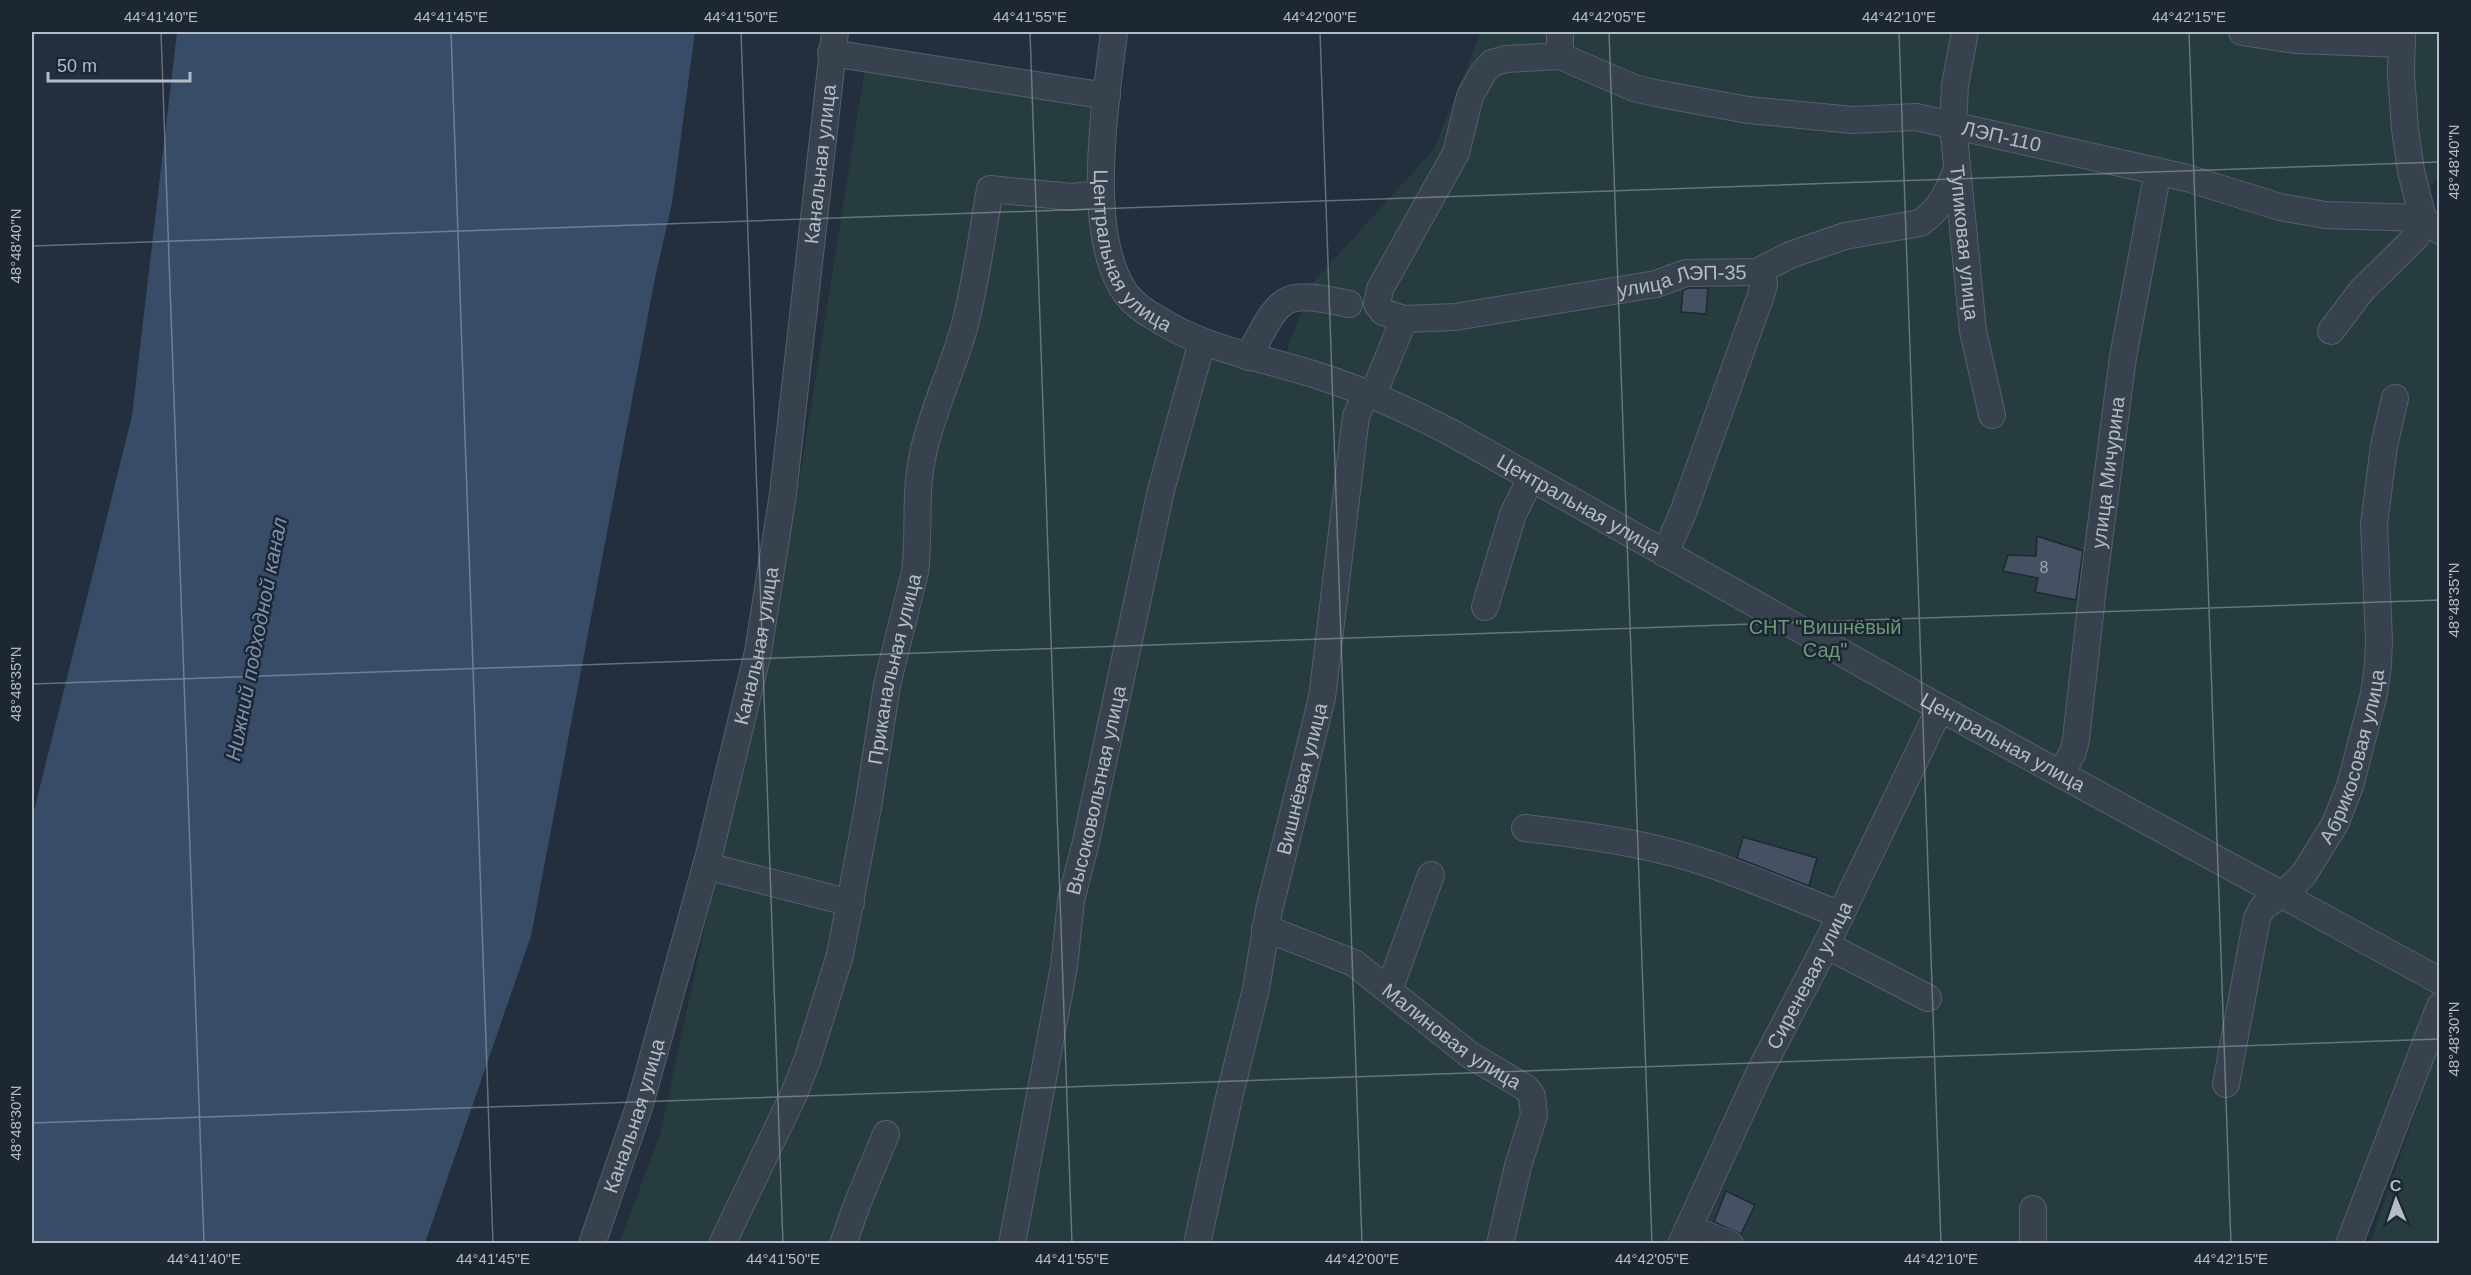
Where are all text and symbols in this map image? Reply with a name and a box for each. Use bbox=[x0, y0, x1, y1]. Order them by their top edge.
text: 44°41'40"E bbox=[124, 8, 198, 25]
text: 44°41'45"E bbox=[414, 8, 488, 25]
text: 44°41'50"E bbox=[704, 8, 778, 25]
text: 44°41'55"E bbox=[993, 8, 1067, 25]
text: 44°42'00"E bbox=[1283, 8, 1357, 25]
text: 44°42'05"E bbox=[1572, 8, 1646, 25]
text: 44°42'10"E bbox=[1862, 8, 1936, 25]
text: 44°42'15"E bbox=[2152, 8, 2226, 25]
scale bar bbox=[48, 45, 190, 83]
text: 50 m bbox=[57, 56, 97, 76]
street label: Канальная улица bbox=[800, 82, 840, 245]
street label: ЛЭП-110 bbox=[1960, 117, 2043, 156]
text: 48°48'40"N bbox=[2445, 124, 2462, 200]
street label: Тупиковая улица bbox=[1946, 164, 1983, 322]
street label: Центральная улица bbox=[1090, 169, 1176, 336]
text: 48°48'40"N bbox=[7, 208, 24, 284]
street label: улица ЛЭП-35 bbox=[1616, 261, 1747, 301]
street label: улица Мичурина bbox=[2087, 394, 2129, 550]
street label: Центральная улица bbox=[1493, 450, 1665, 560]
water label: Нижний подходной канал bbox=[221, 515, 291, 763]
house number: 8 bbox=[2040, 559, 2049, 576]
text: 48°48'35"N bbox=[2445, 562, 2462, 638]
street label: Канальная улица bbox=[730, 564, 782, 727]
street label: Приканальная улица bbox=[864, 570, 925, 766]
park label: СНТ "Вишнёвый Сад" bbox=[1749, 616, 1901, 661]
text: 48°48'35"N bbox=[7, 646, 24, 722]
street label: Абрикосовая улица bbox=[2315, 667, 2388, 847]
street label: Высоковольтная улица bbox=[1062, 683, 1130, 897]
street label: Центральная улица bbox=[1917, 688, 2090, 796]
street label: Вишнёвая улица bbox=[1272, 700, 1332, 857]
street label: Сиреневая улица bbox=[1762, 897, 1857, 1053]
street label: Малиновая улица bbox=[1378, 979, 1526, 1094]
text: 48°48'30"N bbox=[2445, 1001, 2462, 1077]
street label: Канальная улица bbox=[599, 1035, 669, 1196]
text: 48°48'30"N bbox=[7, 1085, 24, 1161]
north arrow bbox=[2366, 1170, 2426, 1230]
text: С bbox=[2389, 1177, 2402, 1194]
text: 44°41'40"E bbox=[167, 1250, 241, 1267]
text: 44°41'45"E bbox=[456, 1250, 530, 1267]
text: 44°41'50"E bbox=[746, 1250, 820, 1267]
text: 44°41'55"E bbox=[1035, 1250, 1109, 1267]
text: 44°42'00"E bbox=[1325, 1250, 1399, 1267]
text: 44°42'05"E bbox=[1615, 1250, 1689, 1267]
text: 44°42'10"E bbox=[1904, 1250, 1978, 1267]
text: 44°42'15"E bbox=[2194, 1250, 2268, 1267]

